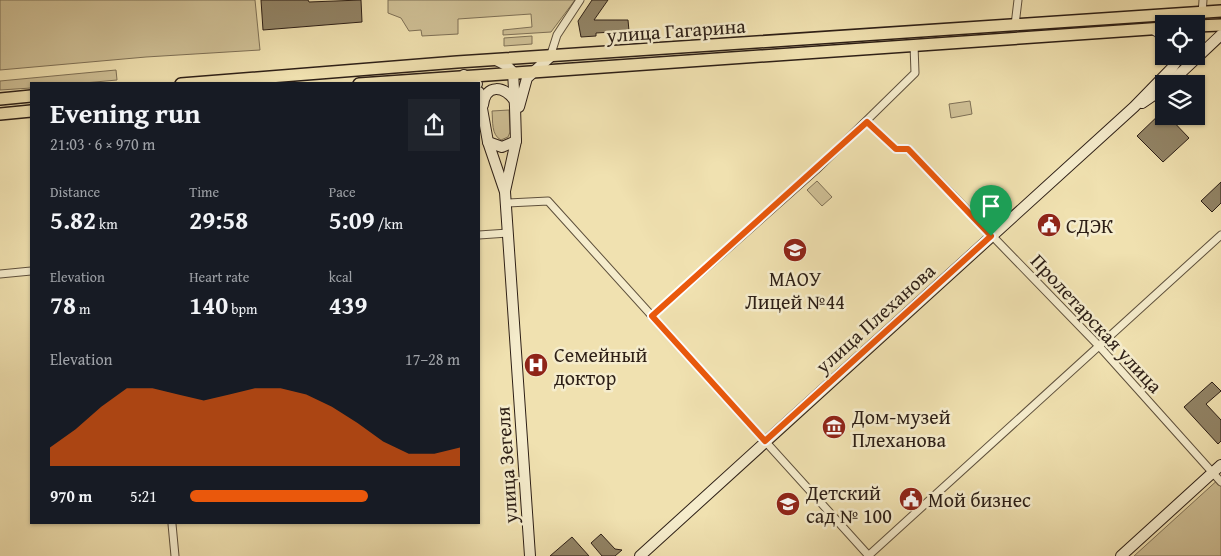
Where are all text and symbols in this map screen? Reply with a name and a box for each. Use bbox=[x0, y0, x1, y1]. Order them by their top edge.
street label: улица Гагарина bbox=[604, 11, 747, 49]
map controls bbox=[1155, 15, 1205, 125]
button: locate bbox=[1155, 15, 1205, 65]
button: layers bbox=[1155, 75, 1205, 125]
text: Evening run bbox=[50, 92, 201, 133]
button: share bbox=[408, 99, 460, 151]
text: 21:03 · 6 × 970 m bbox=[50, 132, 155, 156]
text: Distance bbox=[50, 182, 100, 202]
text: Time bbox=[189, 182, 219, 202]
text: Pace bbox=[329, 182, 356, 202]
pin bbox=[970, 185, 1012, 236]
icon: arrive bbox=[977, 192, 1005, 220]
text: 5.82 bbox=[50, 202, 96, 238]
text: 29:58 bbox=[189, 202, 248, 238]
text: 5:09 bbox=[329, 202, 375, 238]
place label: СДЭК bbox=[1066, 211, 1114, 240]
public building icon: СДЭК bbox=[1036, 212, 1062, 238]
text: km bbox=[96, 214, 118, 234]
text: /km bbox=[375, 214, 403, 234]
school or university icon: МАОУ Лицей №44 bbox=[782, 237, 808, 263]
street label: Пролетарская улица bbox=[1024, 247, 1170, 400]
street label: улица Плеханова bbox=[808, 256, 942, 380]
place label: МАОУ Лицей №44 bbox=[745, 264, 845, 316]
text: Elevation bbox=[50, 267, 105, 287]
text: Heart rate bbox=[189, 267, 249, 287]
text: kcal bbox=[329, 267, 353, 287]
text: 78 bbox=[50, 287, 76, 323]
text: 140 bbox=[189, 287, 228, 323]
text: 439 bbox=[329, 287, 368, 323]
text: m bbox=[76, 299, 90, 319]
text: bpm bbox=[228, 299, 258, 319]
place label: Семейный доктор bbox=[554, 340, 647, 392]
text: Elevation bbox=[50, 347, 113, 371]
text: 17–28 m bbox=[405, 347, 460, 371]
hospital icon: Семейный доктор bbox=[523, 352, 549, 378]
place label: Дом-музей Плеханова bbox=[851, 402, 951, 454]
street label: улица Зегеля bbox=[487, 406, 525, 525]
museum icon: Дом-музей Плеханова bbox=[821, 414, 847, 440]
place label: Детский сад № 100 bbox=[805, 478, 892, 530]
text: 970 m bbox=[50, 484, 92, 508]
text: 5:21 bbox=[130, 484, 157, 508]
place label: Мой бизнес bbox=[928, 485, 1031, 514]
public building icon: Мой бизнес bbox=[898, 486, 924, 512]
school or university icon: Детский сад № 100 bbox=[775, 491, 801, 517]

